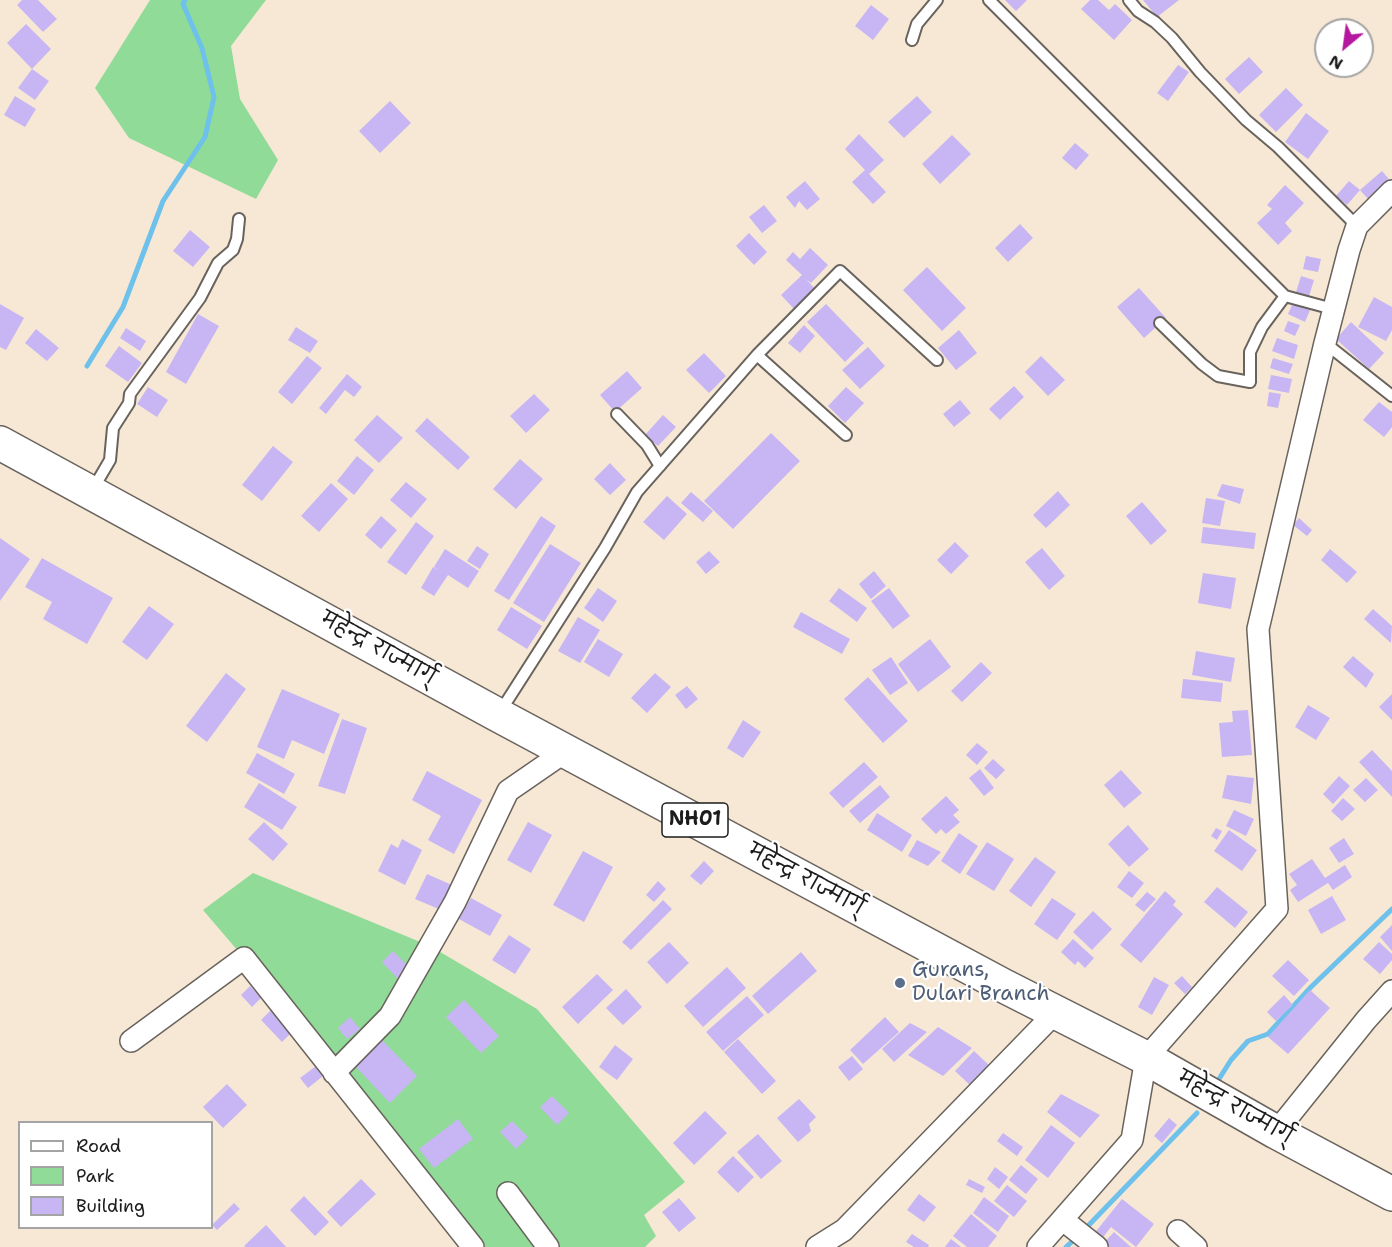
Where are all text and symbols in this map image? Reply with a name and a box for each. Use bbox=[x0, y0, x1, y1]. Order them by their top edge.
north arrow bbox=[1314, 18, 1374, 78]
text: N bbox=[1325, 50, 1347, 75]
street label: महेन्द्र राज्मार्ग् bbox=[316, 607, 440, 691]
road number: NH01 bbox=[662, 803, 728, 837]
street label: महेन्द्र राज्मार्ग् bbox=[743, 839, 869, 921]
place label: Gurans, Dulari Branch bbox=[912, 958, 1050, 1008]
marker: Gurans, Dulari Branch bbox=[893, 976, 907, 990]
street label: महेन्द्र राज्मार्ग् bbox=[1173, 1066, 1297, 1150]
legend bbox=[18, 1121, 213, 1229]
text: Road bbox=[76, 1134, 121, 1158]
text: Park bbox=[76, 1164, 115, 1188]
text: Building bbox=[76, 1194, 145, 1218]

